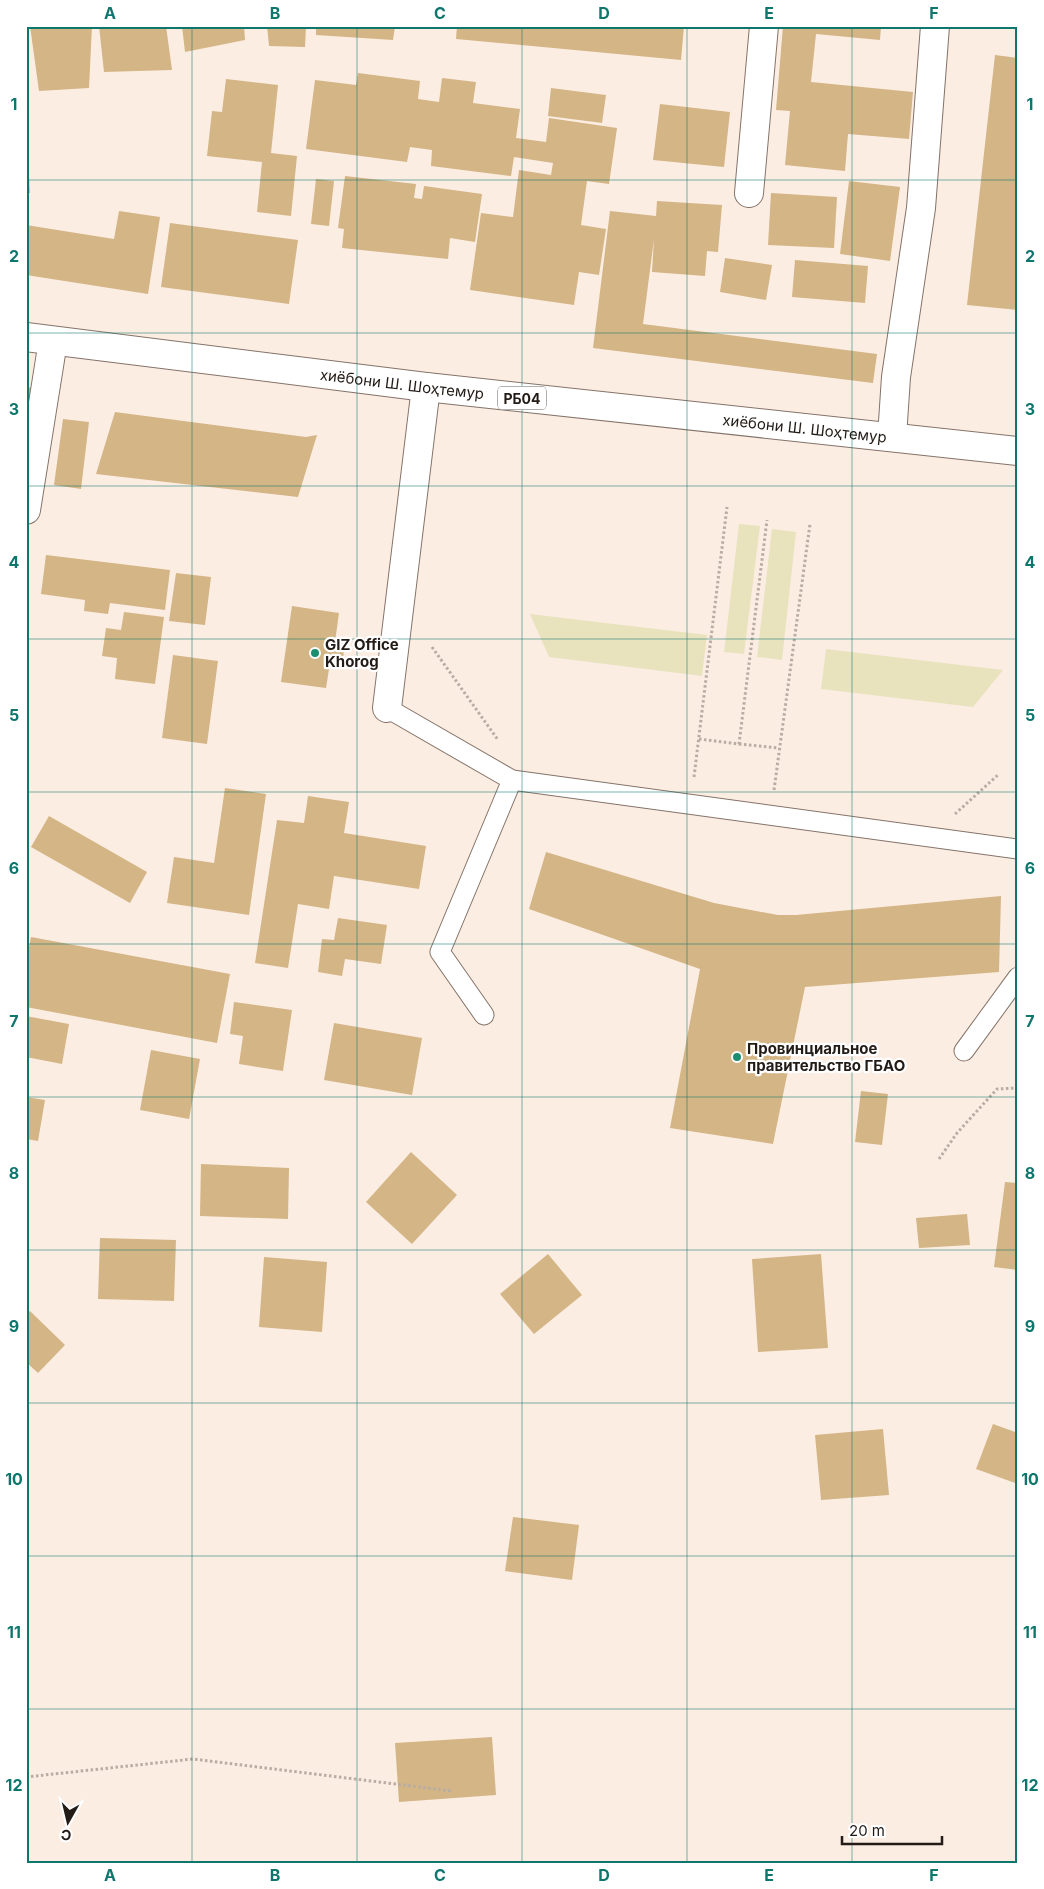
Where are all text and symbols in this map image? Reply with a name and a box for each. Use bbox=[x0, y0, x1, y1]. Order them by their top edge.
text: A bbox=[104, 3, 116, 23]
text: B bbox=[270, 3, 280, 23]
text: C bbox=[434, 3, 446, 23]
text: D bbox=[598, 3, 610, 23]
text: E bbox=[764, 3, 774, 23]
text: F bbox=[929, 3, 939, 23]
text: 1 bbox=[11, 94, 17, 114]
text: 1 bbox=[1027, 94, 1033, 114]
text: 2 bbox=[9, 246, 19, 266]
text: 2 bbox=[1025, 246, 1035, 266]
street label: хиёбони Ш. Шоҳтемур bbox=[319, 364, 485, 403]
road number: РБ04 bbox=[498, 386, 546, 409]
text: 3 bbox=[9, 399, 19, 419]
text: 3 bbox=[1025, 399, 1035, 419]
street label: хиёбони Ш. Шоҳтемур bbox=[722, 410, 888, 446]
text: 4 bbox=[9, 552, 20, 572]
text: 4 bbox=[1025, 552, 1036, 572]
place label: GIZ Office Khorog bbox=[325, 635, 399, 671]
marker: GIZ Office Khorog bbox=[309, 647, 321, 659]
text: 5 bbox=[9, 705, 19, 725]
text: 5 bbox=[1025, 705, 1035, 725]
text: 6 bbox=[9, 858, 19, 878]
text: 6 bbox=[1025, 858, 1035, 878]
text: 7 bbox=[9, 1011, 19, 1031]
text: 7 bbox=[1025, 1011, 1035, 1031]
place label: Провинциальное правительство ГБАО bbox=[747, 1039, 905, 1075]
marker: Провинциальное правительство ГБАО bbox=[731, 1051, 743, 1063]
text: 8 bbox=[9, 1163, 19, 1183]
text: 8 bbox=[1025, 1163, 1035, 1183]
text: 9 bbox=[9, 1316, 19, 1336]
text: 9 bbox=[1025, 1316, 1035, 1336]
text: 10 bbox=[5, 1469, 23, 1489]
text: 10 bbox=[1021, 1469, 1039, 1489]
text: 11 bbox=[7, 1622, 21, 1642]
text: 11 bbox=[1023, 1622, 1037, 1642]
text: 12 bbox=[6, 1775, 22, 1795]
text: 12 bbox=[1022, 1775, 1038, 1795]
north arrow bbox=[42, 1796, 92, 1846]
scale bar bbox=[842, 1814, 942, 1846]
text: 20 m bbox=[849, 1821, 885, 1840]
text: С bbox=[60, 1826, 72, 1845]
text: A bbox=[104, 1865, 116, 1885]
text: B bbox=[270, 1865, 280, 1885]
text: C bbox=[434, 1865, 446, 1885]
text: D bbox=[598, 1865, 610, 1885]
text: E bbox=[764, 1865, 774, 1885]
text: F bbox=[929, 1865, 939, 1885]

